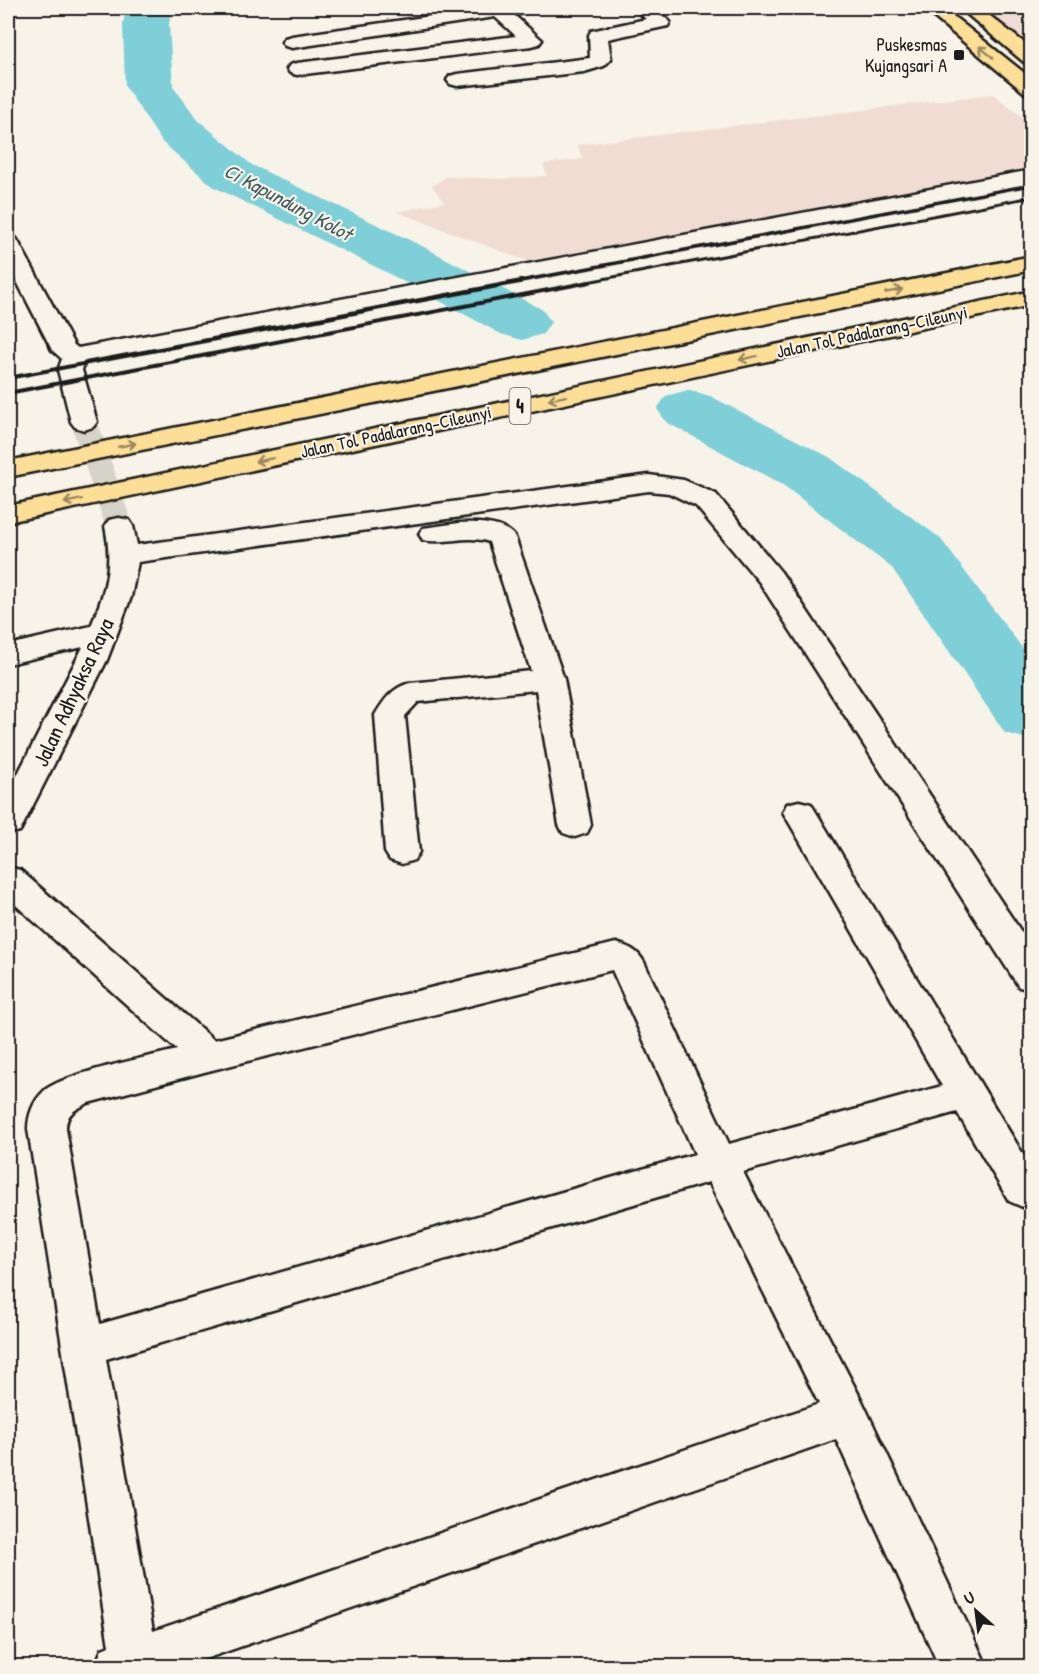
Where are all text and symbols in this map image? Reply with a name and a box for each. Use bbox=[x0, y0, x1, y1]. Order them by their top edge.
place label: Puskesmas Kujangsari A bbox=[865, 32, 947, 78]
one-way arrow bbox=[978, 46, 994, 59]
marker: Puskesmas Kujangsari A bbox=[952, 48, 966, 62]
water label: Ci Kapundung Kolot bbox=[219, 157, 360, 249]
one-way arrow bbox=[884, 285, 904, 296]
street label: Jalan Tol Padalarang–Cileunyi bbox=[774, 299, 970, 364]
one-way arrow bbox=[739, 353, 759, 364]
road number: 4 bbox=[510, 388, 530, 424]
one-way arrow bbox=[548, 393, 567, 405]
street label: Jalan Tol Padalarang–Cileunyi bbox=[298, 399, 494, 464]
one-way arrow bbox=[116, 439, 136, 450]
one-way arrow bbox=[255, 455, 274, 467]
one-way arrow bbox=[64, 495, 83, 507]
street label: Jalan Adhyaksa Raya bbox=[25, 613, 121, 771]
north arrow bbox=[946, 1581, 1006, 1641]
text: U bbox=[960, 1586, 978, 1610]

